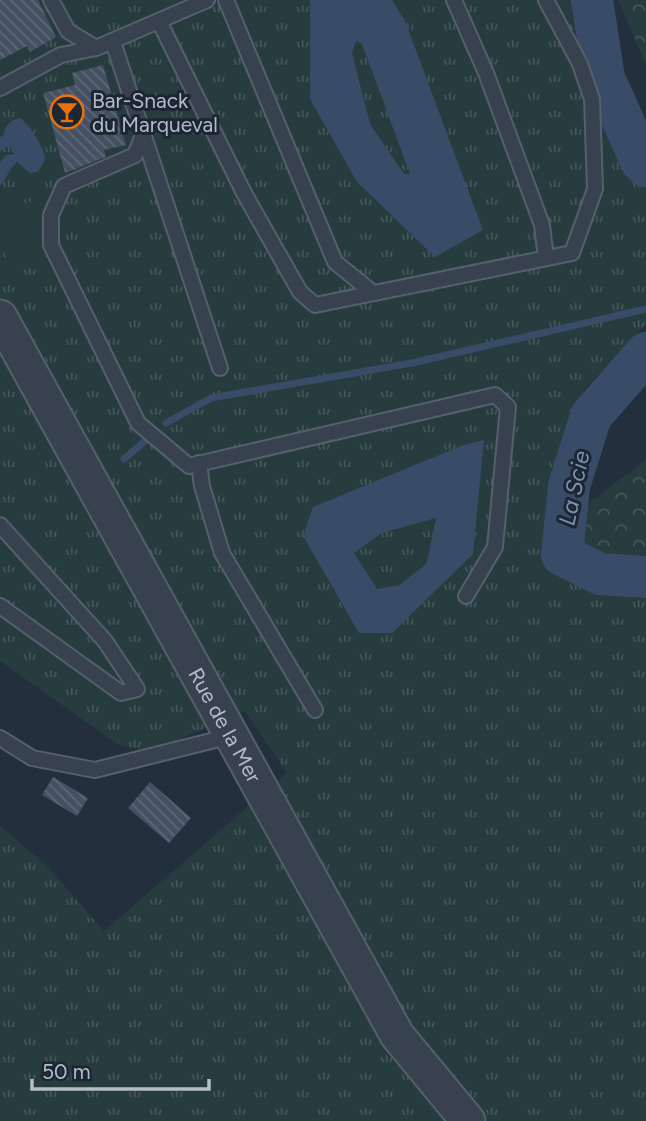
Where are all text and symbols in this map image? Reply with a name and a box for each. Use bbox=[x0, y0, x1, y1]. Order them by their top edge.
place label: Bar-Snack du Marqueval bbox=[92, 88, 218, 137]
bar icon: Bar-Snack du Marqueval bbox=[48, 93, 86, 131]
water label: La Scie bbox=[552, 448, 596, 528]
street label: Rue de la Mer bbox=[184, 663, 267, 787]
scale bar bbox=[32, 1048, 208, 1092]
text: 50 m bbox=[42, 1059, 91, 1084]

